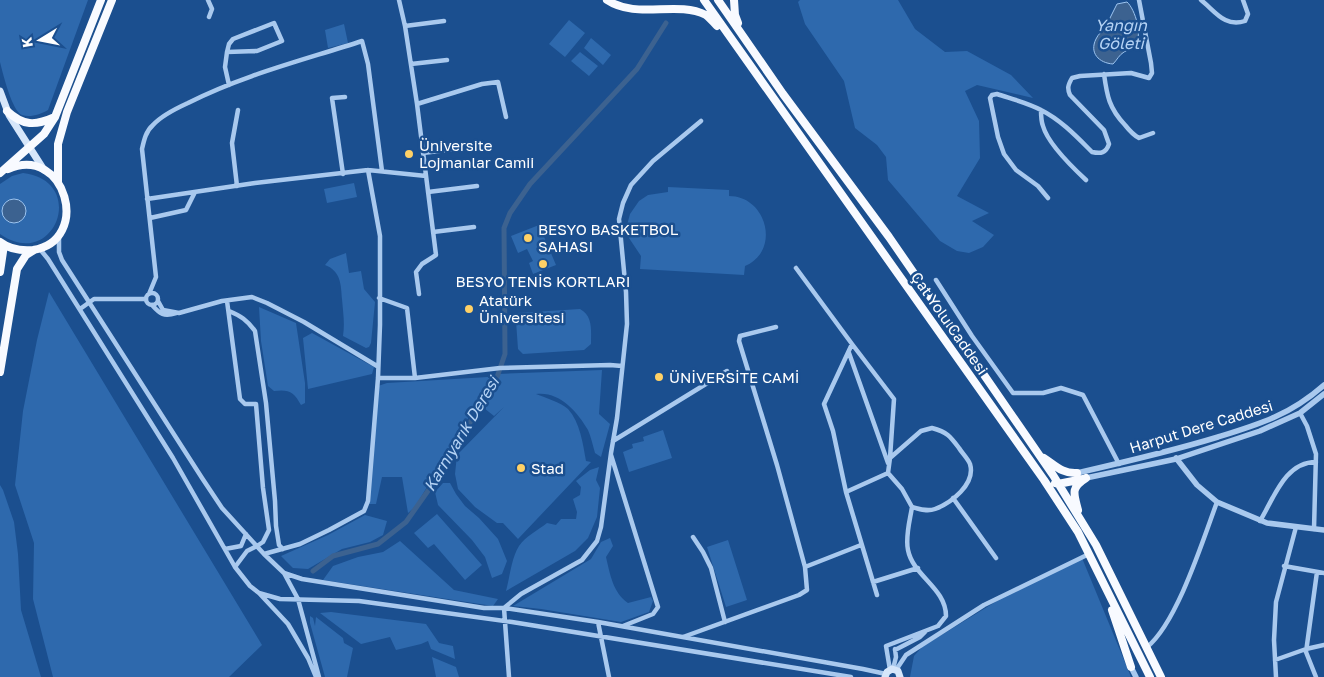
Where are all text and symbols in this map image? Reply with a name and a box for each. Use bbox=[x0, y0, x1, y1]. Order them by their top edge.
north arrow bbox=[15, 15, 65, 65]
water label: Yangın Göleti bbox=[1095, 15, 1148, 53]
text: K bbox=[17, 36, 36, 49]
place label: Üniversite Lojmanlar Camii bbox=[419, 136, 534, 171]
marker: Üniversite Lojmanlar Camii bbox=[403, 148, 415, 160]
place label: BESYO BASKETBOL SAHASI bbox=[538, 220, 679, 255]
marker: BESYO BASKETBOL SAHASI bbox=[522, 232, 534, 244]
marker: BESYO TENİS KORTLARI bbox=[537, 258, 549, 270]
street label: Çat Yolu Caddesi bbox=[908, 268, 992, 378]
place label: BESYO TENİS KORTLARI bbox=[456, 272, 630, 290]
place label: Atatürk Üniversitesi bbox=[479, 291, 565, 326]
marker: Atatürk Üniversitesi bbox=[463, 303, 475, 315]
place label: ÜNİVERSİTE CAMİ bbox=[669, 368, 800, 386]
marker: ÜNİVERSİTE CAMİ bbox=[653, 371, 665, 383]
water label: Karnıyarık Deresi bbox=[419, 372, 504, 495]
street label: Harput Dere Caddesi bbox=[1127, 396, 1275, 456]
place label: Stad bbox=[531, 459, 564, 477]
marker: Stad bbox=[515, 462, 527, 474]

